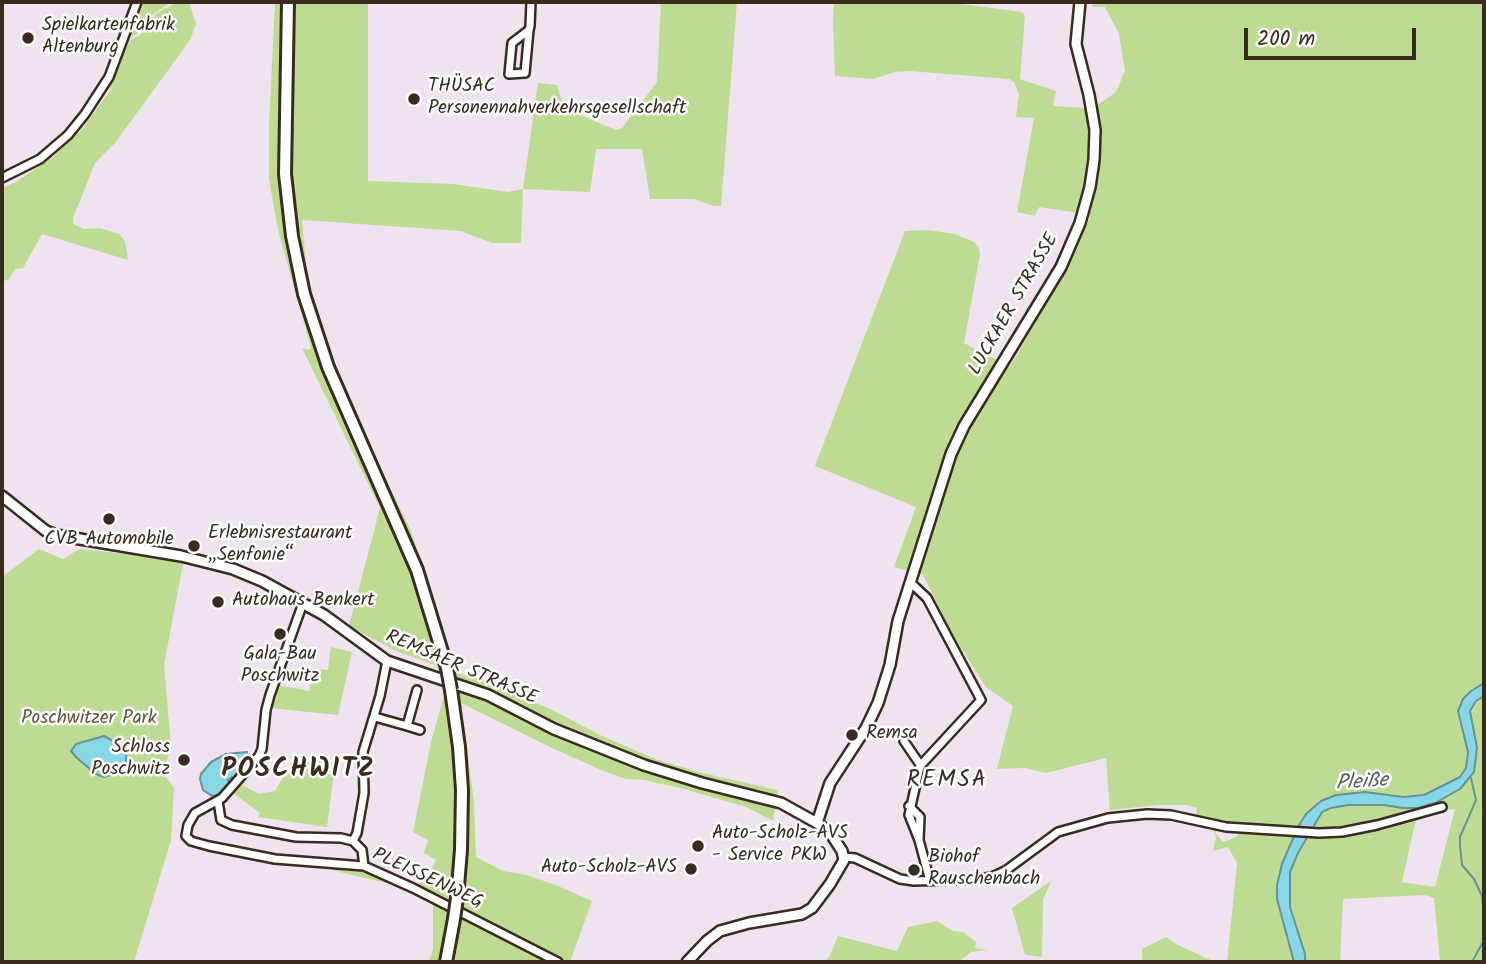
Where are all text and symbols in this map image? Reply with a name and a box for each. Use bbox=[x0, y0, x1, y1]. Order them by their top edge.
scale bar bbox=[1248, 14, 1420, 58]
place label: Spielkartenfabrik Altenburg bbox=[42, 16, 175, 60]
text: 200 m bbox=[1257, 23, 1315, 56]
marker: Spielkartenfabrik Altenburg bbox=[20, 30, 36, 46]
place label: THÜSAC Personennahverkehrsgesellschaft bbox=[428, 77, 686, 121]
marker: THÜSAC Personennahverkehrsgesellschaft bbox=[406, 91, 422, 107]
street label: LUCKAER STRASSE bbox=[965, 230, 1065, 380]
marker: CVB Automobile bbox=[101, 511, 117, 527]
place label: Erlebnisrestaurant „Senfonie“ bbox=[208, 524, 352, 568]
place label: CVB Automobile bbox=[44, 530, 174, 552]
marker: Erlebnisrestaurant „Senfonie“ bbox=[186, 538, 202, 554]
place label: Autohaus Benkert bbox=[232, 591, 374, 613]
marker: Autohaus Benkert bbox=[210, 594, 226, 610]
marker: Gala-Bau Poschwitz bbox=[272, 626, 288, 642]
street label: REMSAER STRASSE bbox=[382, 627, 540, 711]
place label: Gala-Bau Poschwitz bbox=[241, 645, 319, 689]
park label: Poschwitzer Park bbox=[21, 709, 157, 731]
place label: Remsa bbox=[866, 724, 918, 746]
marker: Remsa bbox=[844, 727, 860, 743]
place label: Schloss Poschwitz bbox=[91, 738, 170, 782]
marker: Schloss Poschwitz bbox=[176, 752, 192, 768]
district label: POSCHWITZ bbox=[223, 756, 375, 788]
district label: REMSA bbox=[907, 768, 987, 796]
water label: Pleiße bbox=[1335, 770, 1389, 798]
place label: Auto-Scholz-AVS - Service PKW bbox=[712, 824, 848, 868]
marker: Auto-Scholz-AVS - Service PKW bbox=[690, 838, 706, 854]
street label: PLEISSENWEG bbox=[368, 844, 486, 916]
place label: Biohof Rauschenbach bbox=[928, 848, 1040, 892]
place label: Auto-Scholz-AVS bbox=[541, 858, 677, 880]
marker: Auto-Scholz-AVS bbox=[683, 861, 699, 877]
marker: Biohof Rauschenbach bbox=[906, 862, 922, 878]

